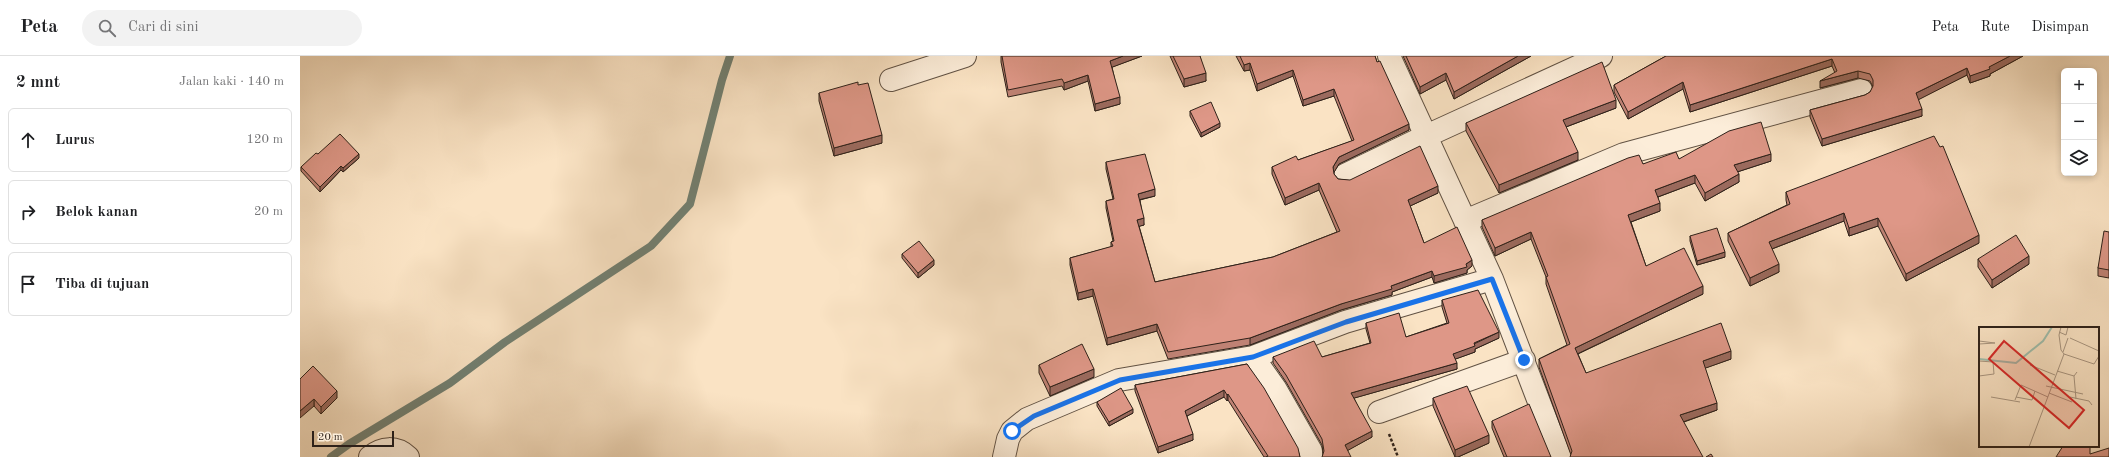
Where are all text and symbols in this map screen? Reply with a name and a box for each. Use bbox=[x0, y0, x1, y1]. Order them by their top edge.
search box bbox=[82, 10, 362, 46]
icon: search bbox=[96, 17, 118, 39]
text: Peta bbox=[20, 18, 58, 37]
text: Cari di sini bbox=[128, 20, 199, 35]
text: Peta bbox=[1932, 20, 1959, 34]
text: Rute bbox=[1981, 20, 2010, 34]
text: Disimpan bbox=[2032, 20, 2089, 34]
map controls bbox=[2061, 68, 2097, 176]
button: + bbox=[2061, 68, 2097, 104]
text: 2 mnt bbox=[16, 74, 60, 91]
text: Jalan kaki · 140 m bbox=[179, 75, 284, 88]
button: − bbox=[2061, 104, 2097, 140]
icon: ahead bbox=[17, 129, 39, 151]
text: Lurus bbox=[55, 133, 95, 148]
text: 120 m bbox=[246, 133, 283, 146]
button: layers bbox=[2061, 140, 2097, 176]
icon: right bbox=[17, 201, 39, 223]
text: Belok kanan bbox=[55, 205, 138, 220]
text: 20 m bbox=[254, 205, 283, 218]
icon: arrive bbox=[17, 273, 39, 295]
text: Tiba di tujuan bbox=[55, 277, 149, 292]
inset map bbox=[1979, 327, 2099, 447]
route end bbox=[1515, 351, 1533, 369]
route start bbox=[1003, 422, 1021, 440]
scale bar bbox=[312, 429, 394, 448]
text: 20 m bbox=[318, 432, 343, 443]

